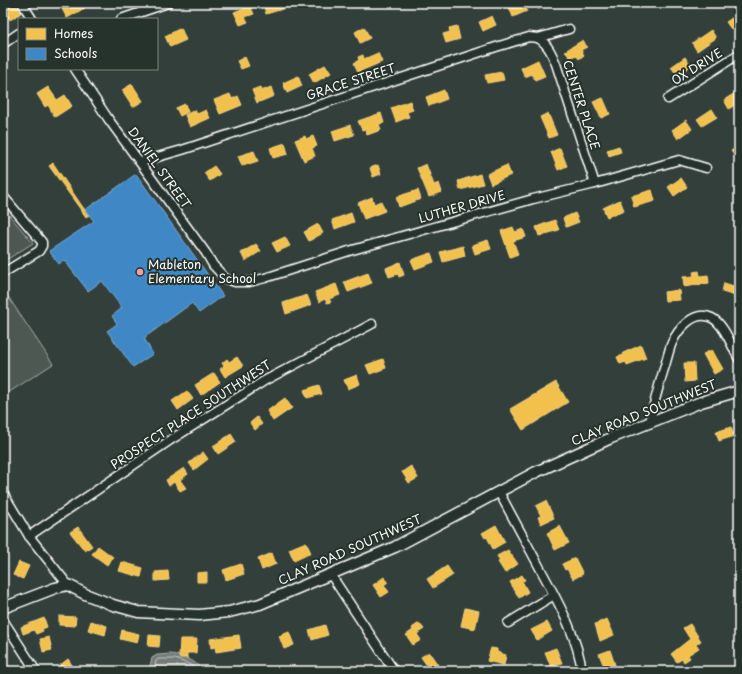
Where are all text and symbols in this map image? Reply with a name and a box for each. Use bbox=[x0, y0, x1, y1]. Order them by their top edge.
legend bbox=[18, 18, 158, 70]
text: Homes bbox=[54, 24, 93, 42]
street label: OX DRIVE bbox=[668, 43, 725, 89]
text: Schools bbox=[54, 44, 98, 62]
street label: GRACE STREET bbox=[304, 58, 398, 104]
street label: CENTER PLACE bbox=[559, 58, 605, 152]
street label: DANIEL STREET bbox=[124, 123, 196, 213]
street label: LUTHER DRIVE bbox=[416, 185, 507, 227]
place label: Mableton Elementary School bbox=[148, 255, 256, 287]
marker: Mableton Elementary School bbox=[135, 267, 145, 277]
street label: PROSPECT PLACE SOUTHWEST bbox=[107, 355, 275, 473]
street label: CLAY ROAD SOUTHWEST bbox=[568, 374, 720, 449]
street label: CLAY ROAD SOUTHWEST bbox=[275, 509, 425, 589]

